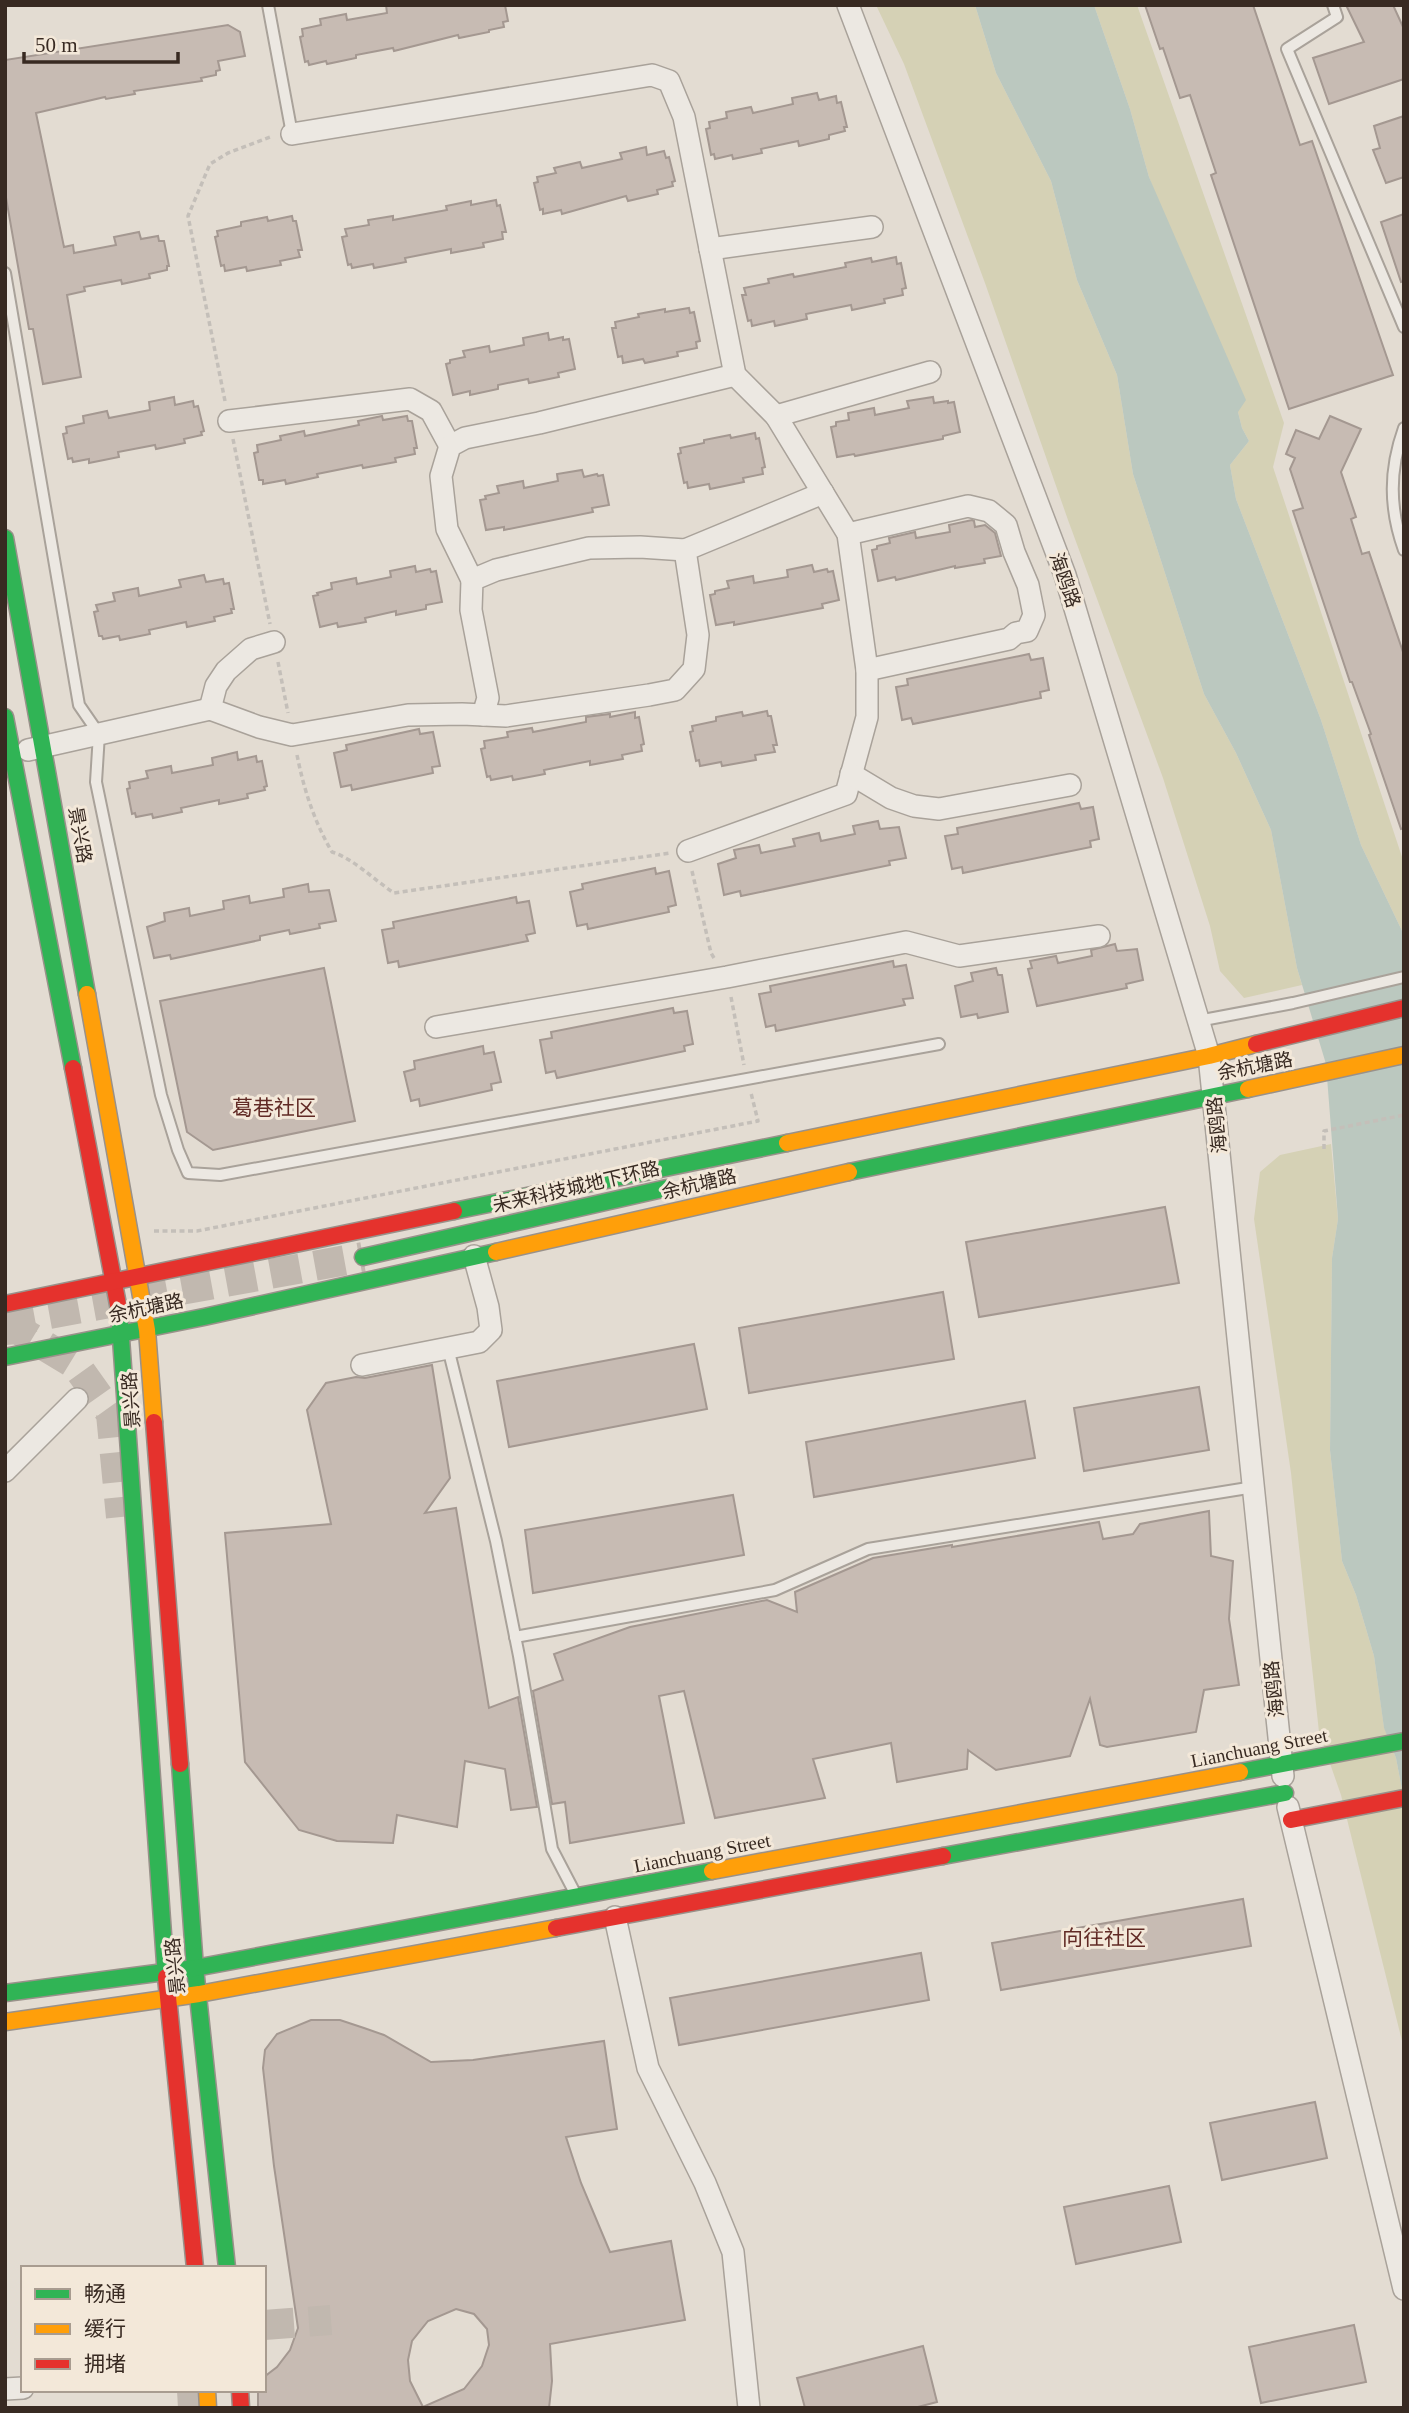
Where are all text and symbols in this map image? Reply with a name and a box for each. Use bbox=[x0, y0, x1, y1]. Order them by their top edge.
scale bar bbox=[24, 21, 178, 65]
text: 50 m bbox=[35, 33, 78, 57]
street label: 海鸥路 bbox=[1046, 550, 1084, 610]
street label: 景兴路 bbox=[65, 805, 95, 865]
street label: 余杭塘路 bbox=[1216, 1048, 1294, 1084]
district label: 葛巷社区 bbox=[232, 1096, 316, 1120]
street label: 海鸥路 bbox=[1204, 1096, 1230, 1154]
street label: 未来科技城地下环路 bbox=[490, 1158, 662, 1216]
street label: 余杭塘路 bbox=[660, 1165, 738, 1203]
street label: 余杭塘路 bbox=[107, 1290, 185, 1326]
street label: 景兴路 bbox=[119, 1371, 143, 1429]
street label: 海鸥路 bbox=[1261, 1660, 1287, 1718]
street label: Lianchuang Street bbox=[1189, 1724, 1330, 1772]
street label: Lianchuang Street bbox=[632, 1829, 773, 1877]
district label: 向往社区 bbox=[1062, 1926, 1146, 1950]
street label: 景兴路 bbox=[162, 1937, 188, 1995]
legend bbox=[21, 2266, 266, 2392]
text: 畅通 bbox=[84, 2282, 126, 2306]
text: 缓行 bbox=[84, 2317, 126, 2341]
text: 拥堵 bbox=[84, 2352, 126, 2376]

